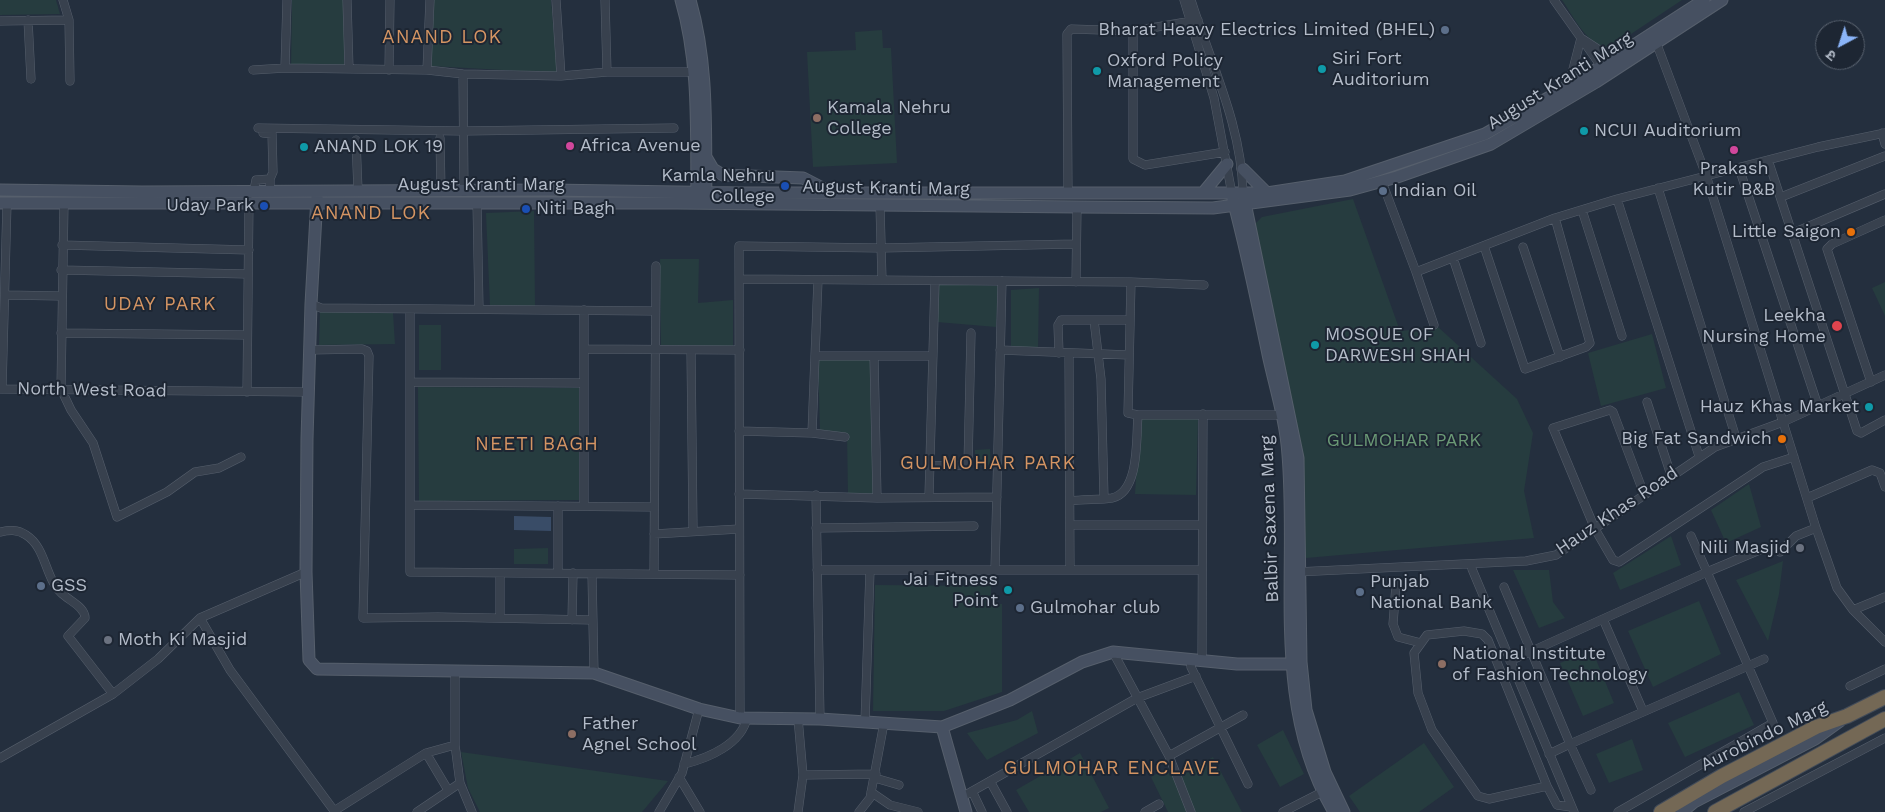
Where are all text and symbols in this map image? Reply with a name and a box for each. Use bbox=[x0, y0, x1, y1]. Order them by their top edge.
place label: Bharat Heavy Electrics Limited (BHEL) bbox=[1098, 19, 1435, 41]
north arrow bbox=[1815, 20, 1865, 70]
marker: Bharat Heavy Electrics Limited (BHEL) bbox=[1439, 24, 1451, 36]
district label: ANAND LOK bbox=[381, 26, 503, 48]
street label: August Kranti Marg bbox=[1483, 28, 1637, 134]
text: उ bbox=[1823, 47, 1839, 64]
place label: Siri Fort Auditorium bbox=[1332, 48, 1430, 90]
place label: Oxford Policy Management bbox=[1107, 50, 1223, 92]
marker: Siri Fort Auditorium bbox=[1316, 63, 1328, 75]
marker: Oxford Policy Management bbox=[1091, 65, 1103, 77]
place label: Kamala Nehru College bbox=[827, 97, 951, 140]
marker: Kamala Nehru College bbox=[811, 112, 823, 124]
place label: NCUI Auditorium bbox=[1594, 120, 1741, 142]
marker: NCUI Auditorium bbox=[1578, 125, 1590, 137]
place label: Africa Avenue bbox=[580, 135, 701, 157]
place label: ANAND LOK 19 bbox=[314, 136, 443, 158]
marker: Africa Avenue bbox=[564, 140, 576, 152]
marker: ANAND LOK 19 bbox=[298, 141, 310, 153]
marker: Prakash Kutir B&B bbox=[1728, 144, 1740, 156]
place label: Prakash Kutir B&B bbox=[1693, 158, 1775, 200]
place label: Kamla Nehru College bbox=[661, 165, 775, 208]
street label: August Kranti Marg bbox=[397, 174, 565, 196]
street label: August Kranti Marg bbox=[802, 176, 970, 200]
marker: Kamla Nehru College bbox=[779, 180, 791, 192]
place label: Indian Oil bbox=[1393, 180, 1477, 202]
marker: Indian Oil bbox=[1377, 185, 1389, 197]
place label: Uday Park bbox=[166, 195, 254, 217]
place label: Niti Bagh bbox=[536, 198, 615, 220]
marker: Uday Park bbox=[258, 200, 270, 212]
district label: ANAND LOK bbox=[310, 202, 432, 224]
marker: Niti Bagh bbox=[520, 203, 532, 215]
place label: Little Saigon bbox=[1732, 221, 1841, 243]
marker: Little Saigon bbox=[1845, 226, 1857, 238]
district label: UDAY PARK bbox=[103, 293, 217, 315]
place label: Leekha Nursing Home bbox=[1702, 305, 1826, 348]
marker: Leekha Nursing Home bbox=[1830, 319, 1844, 333]
place label: MOSQUE OF DARWESH SHAH bbox=[1325, 324, 1471, 366]
marker: MOSQUE OF DARWESH SHAH bbox=[1309, 339, 1321, 351]
street label: North West Road bbox=[17, 378, 167, 402]
place label: Hauz Khas Market bbox=[1700, 396, 1859, 418]
marker: Hauz Khas Market bbox=[1863, 401, 1875, 413]
place label: Big Fat Sandwich bbox=[1621, 428, 1772, 450]
park label: GULMOHAR PARK bbox=[1327, 430, 1481, 452]
district label: NEETI BAGH bbox=[474, 433, 600, 455]
marker: Big Fat Sandwich bbox=[1776, 433, 1788, 445]
street label: Balbir Saxena Marg bbox=[1256, 435, 1284, 603]
district label: GULMOHAR PARK bbox=[898, 452, 1078, 474]
street label: Hauz Khas Road bbox=[1552, 462, 1682, 560]
place label: Nili Masjid bbox=[1700, 537, 1790, 559]
marker: Nili Masjid bbox=[1794, 542, 1806, 554]
place label: Jai Fitness Point bbox=[903, 569, 998, 612]
place label: Punjab National Bank bbox=[1370, 571, 1492, 614]
place label: GSS bbox=[51, 575, 87, 597]
marker: GSS bbox=[35, 580, 47, 592]
marker: Jai Fitness Point bbox=[1002, 584, 1014, 596]
marker: Punjab National Bank bbox=[1354, 586, 1366, 598]
place label: Gulmohar club bbox=[1030, 597, 1160, 619]
marker: Gulmohar club bbox=[1014, 602, 1026, 614]
place label: Moth Ki Masjid bbox=[118, 629, 247, 651]
marker: Moth Ki Masjid bbox=[102, 634, 114, 646]
place label: National Institute of Fashion Technology bbox=[1452, 643, 1647, 686]
marker: National Institute of Fashion Technology bbox=[1436, 658, 1448, 670]
street label: Aurobindo Marg bbox=[1697, 696, 1831, 776]
place label: Father Agnel School bbox=[582, 713, 696, 756]
marker: Father Agnel School bbox=[566, 728, 578, 740]
district label: GULMOHAR ENCLAVE bbox=[1002, 757, 1222, 779]

